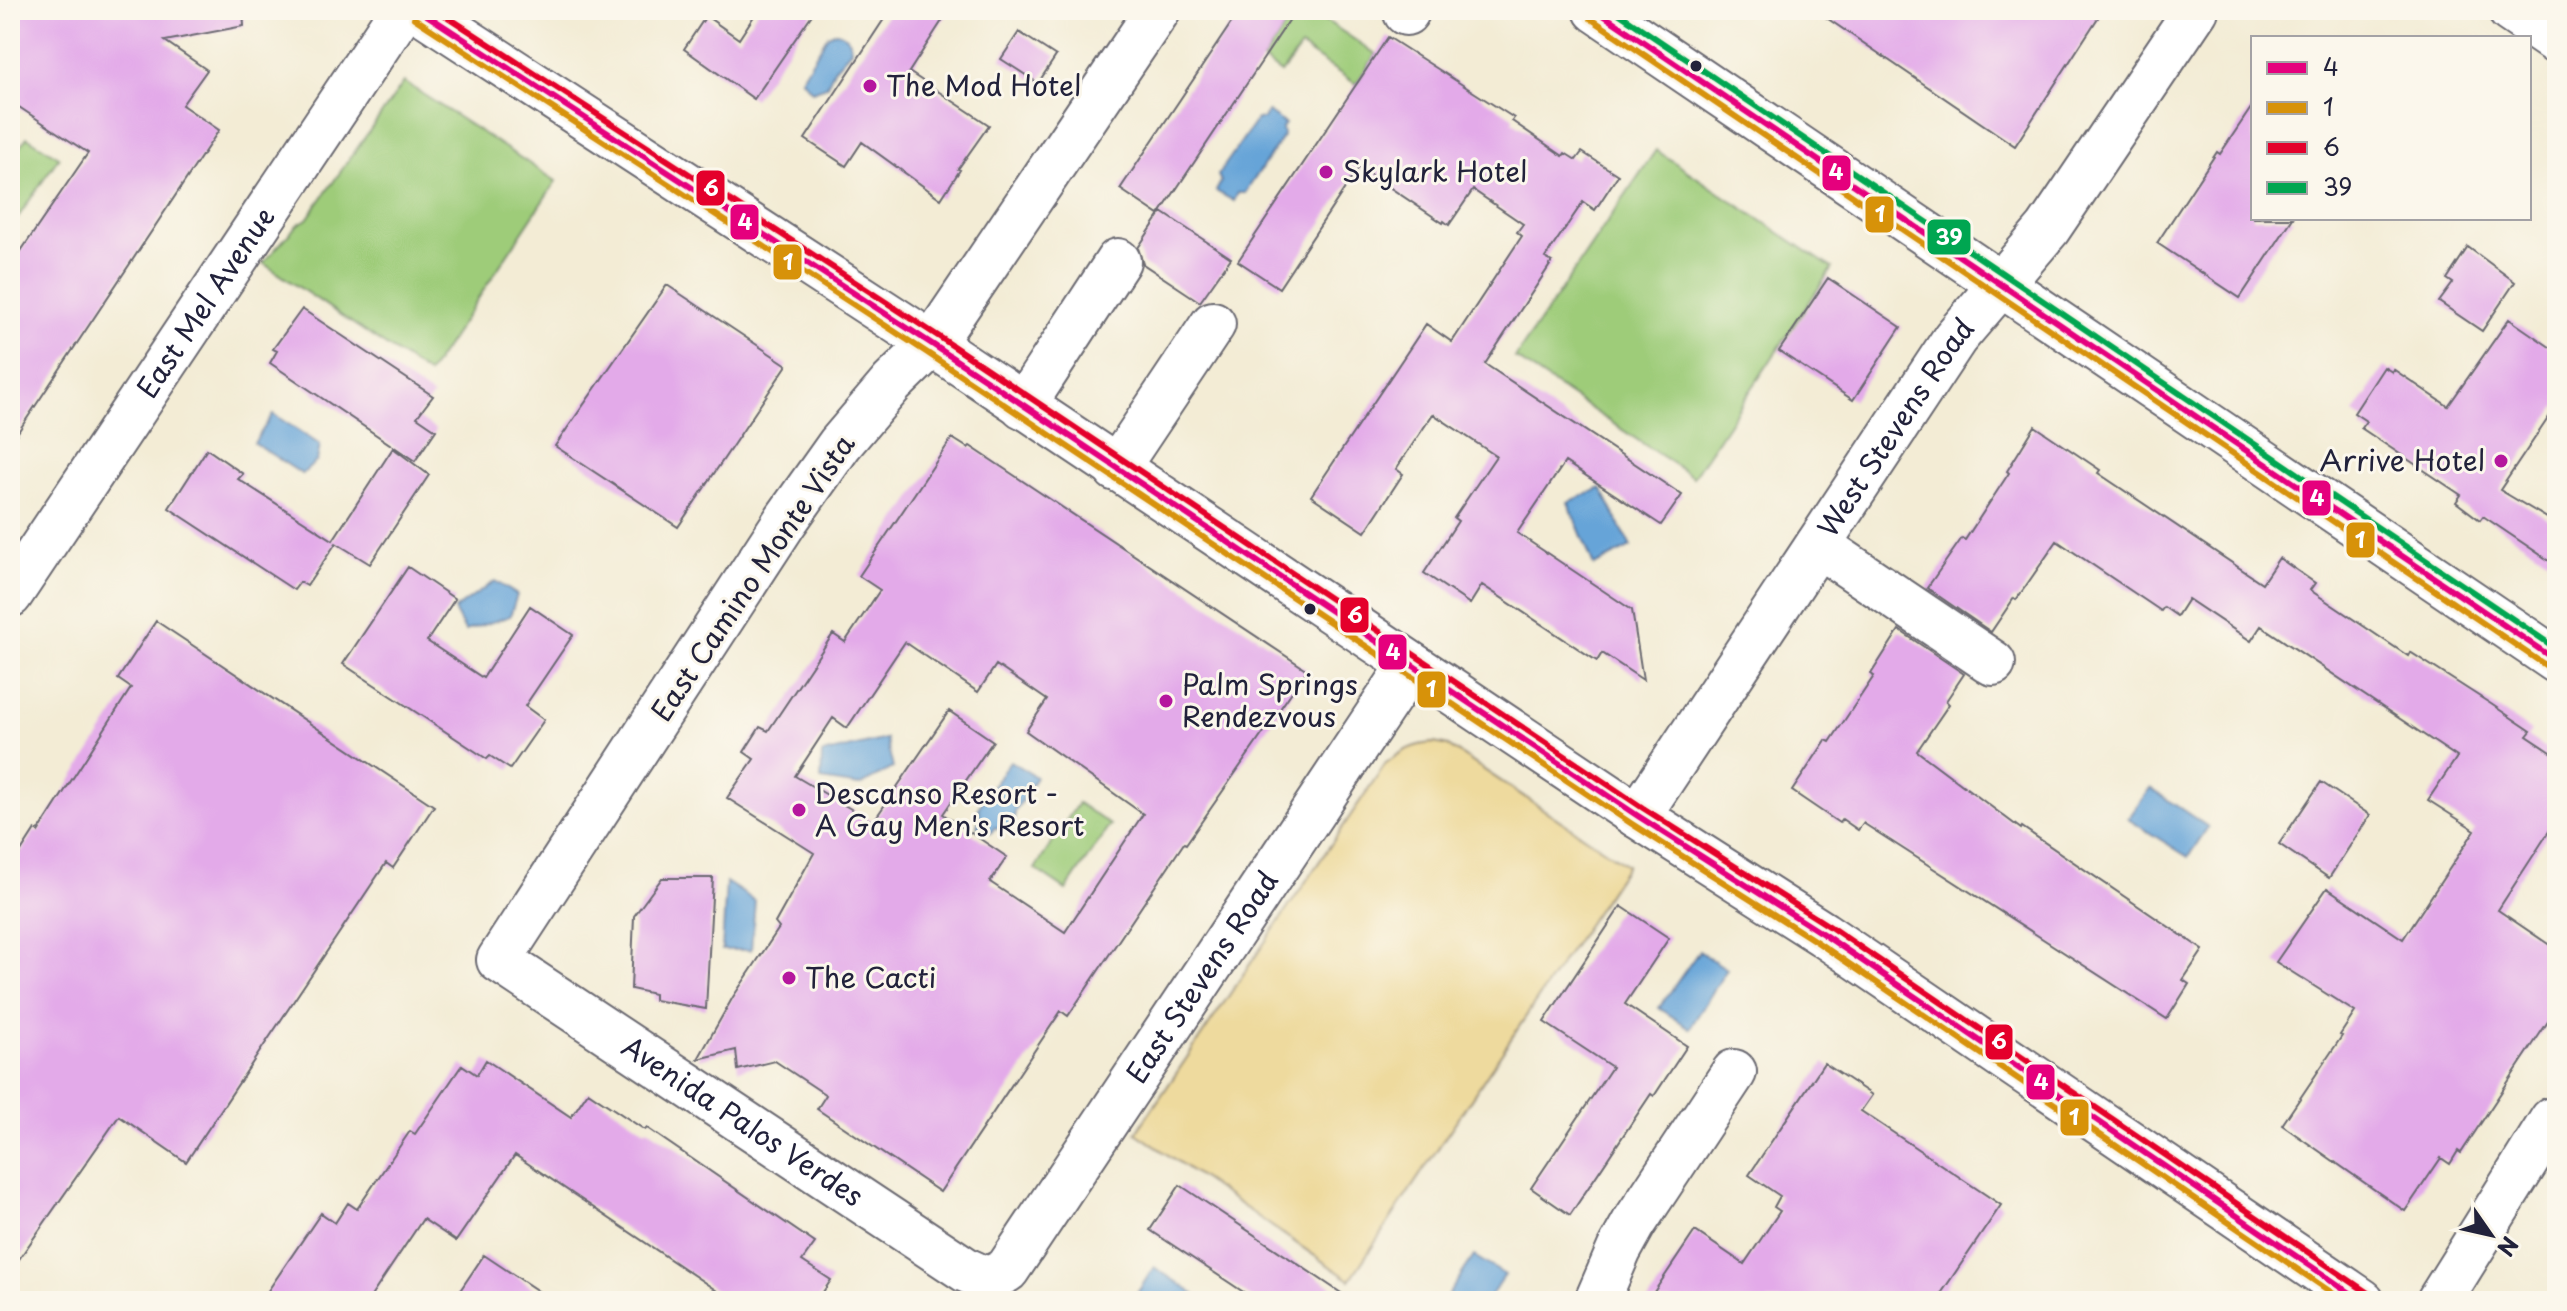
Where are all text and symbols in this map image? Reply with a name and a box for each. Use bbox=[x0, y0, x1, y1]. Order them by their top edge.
legend bbox=[2251, 36, 2531, 220]
text: 4 bbox=[2323, 48, 2339, 84]
unlabelled marker bbox=[1688, 58, 1704, 74]
place label: The Mod Hotel bbox=[886, 63, 1081, 106]
marker: The Mod Hotel bbox=[861, 77, 879, 95]
text: 1 bbox=[2323, 88, 2334, 124]
text: 6 bbox=[2323, 128, 2340, 164]
place label: Skylark Hotel bbox=[1342, 149, 1527, 192]
line badge: 4 bbox=[1821, 154, 1852, 192]
text: 4 bbox=[1829, 154, 1844, 187]
marker: Skylark Hotel bbox=[1317, 163, 1335, 181]
text: 39 bbox=[2323, 168, 2352, 204]
line badge: 6 bbox=[695, 169, 726, 207]
text: 6 bbox=[703, 170, 719, 203]
line badge: 1 bbox=[1864, 195, 1895, 234]
text: 1 bbox=[1875, 196, 1885, 229]
street label: East Mel Avenue bbox=[125, 197, 284, 406]
line badge: 4 bbox=[729, 203, 760, 241]
text: 4 bbox=[738, 204, 753, 237]
line badge: 39 bbox=[1926, 218, 1972, 256]
text: 39 bbox=[1935, 219, 1963, 252]
line badge: 1 bbox=[772, 243, 803, 281]
text: 1 bbox=[783, 244, 793, 277]
street label: West Stevens Road bbox=[1806, 308, 1983, 545]
street label: East Camino Monte Vista bbox=[639, 424, 865, 729]
place label: Arrive Hotel bbox=[2319, 438, 2485, 481]
marker: Arrive Hotel bbox=[2492, 452, 2510, 470]
line badge: 4 bbox=[2301, 479, 2332, 517]
text: 4 bbox=[2310, 480, 2325, 513]
line badge: 1 bbox=[2345, 521, 2376, 559]
text: 1 bbox=[2355, 522, 2365, 555]
line badge: 6 bbox=[1339, 596, 1370, 634]
text: 6 bbox=[1347, 597, 1363, 630]
unlabelled marker bbox=[1302, 601, 1318, 617]
line badge: 4 bbox=[1377, 633, 1408, 671]
text: 4 bbox=[1386, 634, 1401, 667]
place label: Palm Springs Rendezvous bbox=[1182, 662, 1358, 737]
line badge: 1 bbox=[1416, 670, 1447, 709]
text: 1 bbox=[1426, 671, 1436, 704]
marker: Palm Springs Rendezvous bbox=[1157, 692, 1175, 710]
place label: Descanso Resort - A Gay Men's Resort bbox=[815, 771, 1084, 846]
marker: Descanso Resort - A Gay Men's Resort bbox=[790, 801, 808, 819]
street label: East Stevens Road bbox=[1114, 861, 1288, 1091]
place label: The Cacti bbox=[805, 955, 936, 998]
marker: The Cacti bbox=[780, 969, 798, 987]
line badge: 6 bbox=[1984, 1023, 2014, 1061]
text: 6 bbox=[1991, 1023, 2007, 1056]
street label: Avenida Palos Verdes bbox=[614, 1024, 873, 1216]
line badge: 4 bbox=[2025, 1063, 2056, 1101]
text: 4 bbox=[2034, 1064, 2049, 1097]
line badge: 1 bbox=[2059, 1098, 2090, 1137]
text: 1 bbox=[2069, 1099, 2079, 1132]
north arrow bbox=[2451, 1195, 2531, 1275]
text: N bbox=[2490, 1231, 2527, 1263]

